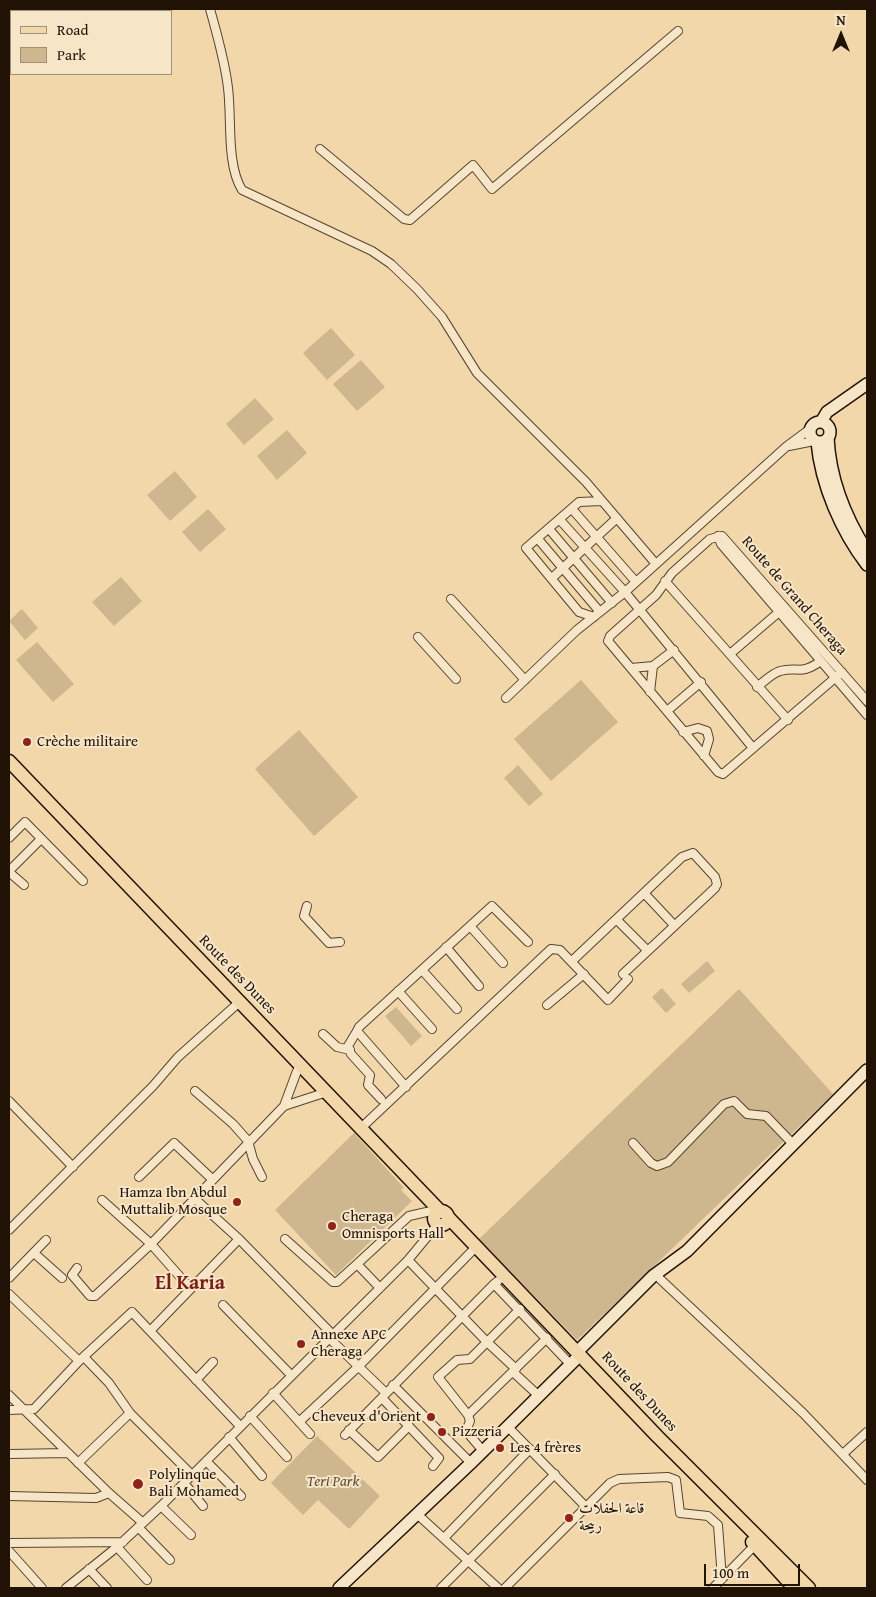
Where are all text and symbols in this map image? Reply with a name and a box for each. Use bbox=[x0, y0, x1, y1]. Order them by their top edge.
legend bbox=[10, 10, 172, 75]
north arrow bbox=[816, 10, 866, 60]
text: N bbox=[836, 10, 846, 30]
text: Road bbox=[57, 19, 88, 40]
text: Park bbox=[57, 44, 86, 65]
street label: Route de Grand Cheraga bbox=[738, 533, 850, 659]
place label: Crèche militaire bbox=[37, 733, 138, 751]
marker: Crèche militaire bbox=[21, 736, 33, 748]
street label: Route des Dunes bbox=[195, 932, 279, 1018]
place label: Hamza Ibn Abdul Muttalib Mosque bbox=[119, 1184, 227, 1219]
marker: Hamza Ibn Abdul Muttalib Mosque bbox=[231, 1196, 243, 1208]
place label: Cheraga Omnisports Hall bbox=[342, 1208, 444, 1243]
marker: Cheraga Omnisports Hall bbox=[326, 1220, 338, 1232]
district label: El Karia bbox=[155, 1272, 225, 1296]
place label: Annexe APC Cheraga bbox=[311, 1326, 387, 1361]
marker: Annexe APC Cheraga bbox=[295, 1338, 307, 1350]
street label: Route des Dunes bbox=[597, 1348, 681, 1436]
place label: Cheveux d'Orient bbox=[312, 1408, 421, 1426]
marker: Cheveux d'Orient bbox=[425, 1411, 437, 1423]
place label: Pizzeria bbox=[452, 1423, 502, 1441]
marker: Pizzeria bbox=[436, 1426, 448, 1438]
place label: Les 4 frères bbox=[510, 1439, 581, 1457]
marker: Les 4 frères bbox=[494, 1442, 506, 1454]
place label: Polylinque Bali Mohamed bbox=[149, 1466, 239, 1501]
park label: Teri Park bbox=[307, 1473, 359, 1491]
marker: Polylinque Bali Mohamed bbox=[131, 1477, 145, 1491]
place label: قاعة الحفلات ربيحة bbox=[579, 1500, 644, 1535]
marker: قاعة الحفلات ربيحة bbox=[563, 1512, 575, 1524]
scale bar bbox=[706, 1554, 802, 1586]
text: 100 m bbox=[712, 1562, 749, 1583]

